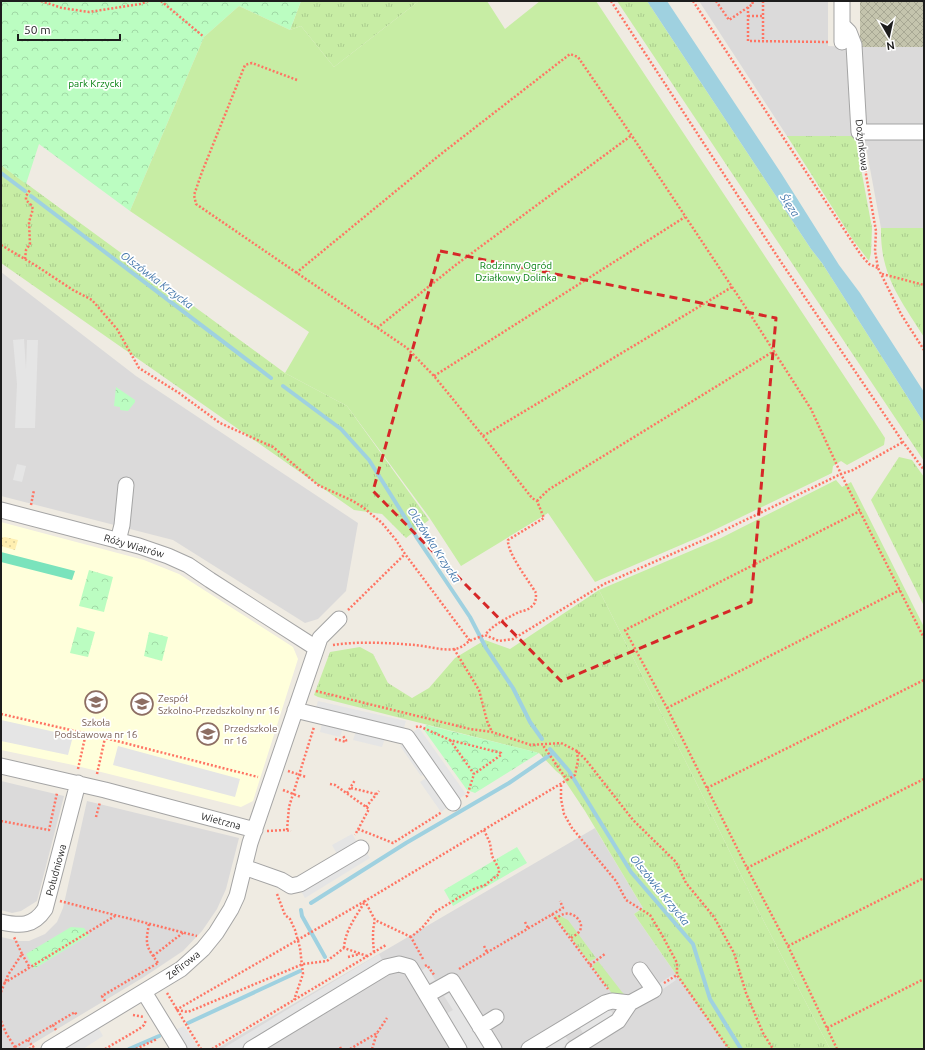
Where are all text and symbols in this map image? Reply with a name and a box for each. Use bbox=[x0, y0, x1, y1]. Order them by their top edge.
scale bar bbox=[18, 16, 120, 42]
north arrow bbox=[869, 16, 909, 56]
text: 50 m bbox=[24, 23, 51, 36]
text: N bbox=[886, 39, 896, 52]
park label: park Krzycki bbox=[68, 78, 122, 89]
street label: Dożynkowa bbox=[853, 119, 871, 171]
water label: Ślęza bbox=[778, 190, 803, 219]
water label: Olszówka Krzycka bbox=[119, 249, 195, 311]
park label: Rodzinny Ogród Działkowy Dolinka bbox=[475, 260, 557, 283]
water label: Olszówka Krzycka bbox=[405, 505, 463, 585]
street label: Róży Wiatrów bbox=[103, 532, 166, 560]
school or university icon: Szkoła Podstawowa nr 16 bbox=[83, 689, 109, 715]
school or university icon: Zespół Szkolno-Przedszkolny nr 16 bbox=[129, 691, 155, 717]
place label: Zespół Szkolno-Przedszkolny nr 16 bbox=[158, 693, 280, 716]
place label: Szkoła Podstawowa nr 16 bbox=[55, 717, 138, 740]
school or university icon: Przedszkole nr 16 bbox=[195, 721, 221, 747]
place label: Przedszkole nr 16 bbox=[224, 723, 277, 746]
street label: Wietrzna bbox=[200, 810, 242, 832]
street label: Południowa bbox=[44, 843, 68, 897]
water label: Olszówka Krzycka bbox=[628, 852, 692, 928]
street label: Zefirowa bbox=[164, 948, 202, 982]

